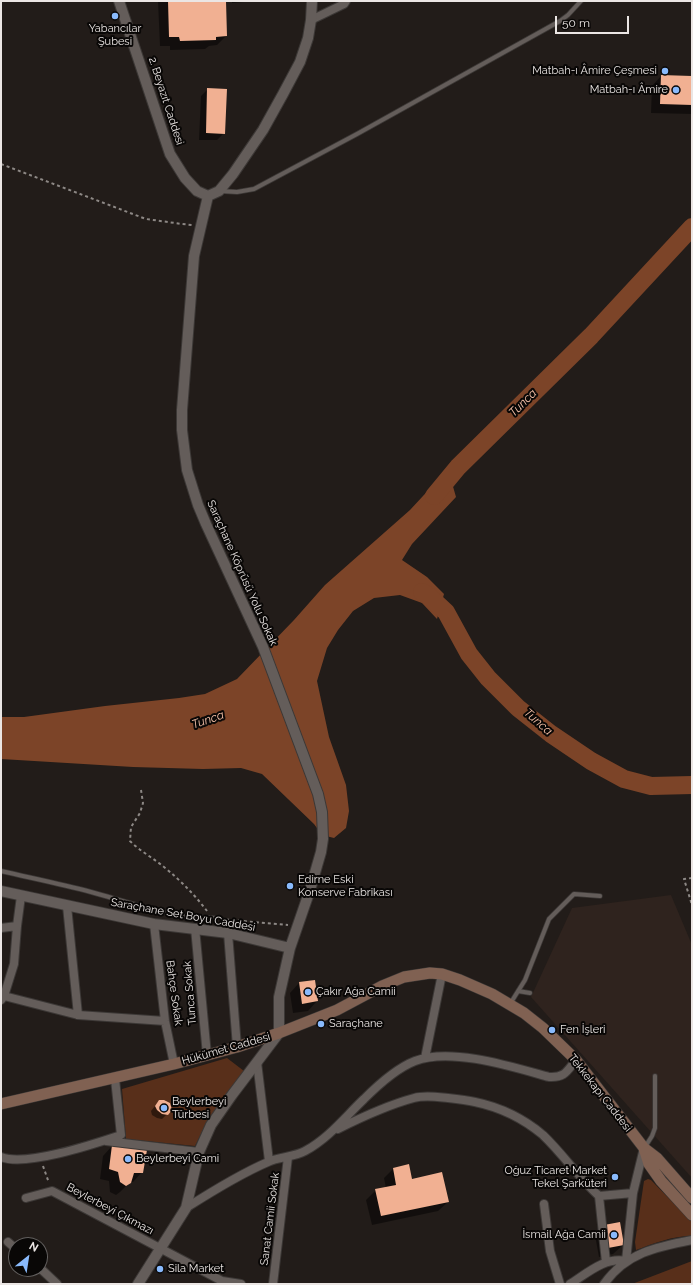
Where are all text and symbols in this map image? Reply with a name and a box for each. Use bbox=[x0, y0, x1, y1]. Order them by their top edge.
scale bar bbox=[557, 8, 631, 34]
marker: Yabancılar Şubesi bbox=[110, 11, 120, 21]
text: 50 m bbox=[562, 16, 590, 30]
place label: Yabancılar Şubesi bbox=[89, 22, 141, 48]
street label: 2. Beyazıt Caddesi bbox=[146, 55, 186, 147]
place label: Matbah-ı Âmire Çeşmesi bbox=[532, 64, 657, 78]
marker: Matbah-ı Âmire Çeşmesi bbox=[660, 66, 670, 76]
place label: Matbah-ı Âmire bbox=[590, 83, 668, 97]
marker: Matbah-ı Âmire bbox=[671, 85, 681, 95]
water label: Tunca bbox=[506, 386, 540, 420]
street label: Saraçhane Köprüsü Yolu Sokak bbox=[204, 498, 280, 648]
water label: Tunca bbox=[521, 706, 555, 738]
water label: Tunca bbox=[190, 708, 226, 732]
place label: Edirne Eski Konserve Fabrikası bbox=[298, 873, 393, 899]
marker: Edirne Eski Konserve Fabrikası bbox=[285, 881, 295, 891]
street label: Saraçhane Set Boyu Caddesi bbox=[110, 896, 256, 934]
street label: Bahçe Sokak bbox=[163, 959, 185, 1027]
street label: Tunca Sokak bbox=[181, 960, 199, 1026]
place label: Çakır Ağa Camii bbox=[316, 985, 396, 999]
marker: Çakır Ağa Camii bbox=[303, 987, 313, 997]
place label: Saraçhane bbox=[329, 1017, 383, 1031]
marker: Saraçhane bbox=[316, 1019, 326, 1029]
place label: Fen İşleri bbox=[560, 1023, 605, 1037]
marker: Fen İşleri bbox=[547, 1025, 557, 1035]
street label: Hükümet Caddesi bbox=[180, 1030, 272, 1068]
street label: Tekkekapı Caddesi bbox=[566, 1052, 634, 1134]
place label: Beylerbeyi Türbesi bbox=[172, 1095, 226, 1121]
marker: Beylerbeyi Türbesi bbox=[159, 1103, 169, 1113]
place label: Beylerbeyi Cami bbox=[136, 1152, 219, 1166]
marker: Beylerbeyi Cami bbox=[123, 1154, 133, 1164]
place label: Oğuz Ticaret Market Tekel Şarküteri bbox=[504, 1164, 607, 1190]
street label: Sanat Camii Sokak bbox=[258, 1172, 282, 1266]
marker: Oğuz Ticaret Market Tekel Şarküteri bbox=[610, 1172, 620, 1182]
street label: Beylerbeyi Çıkmazı bbox=[64, 1180, 156, 1238]
place label: İsmail Ağa Camii bbox=[522, 1228, 606, 1242]
marker: İsmail Ağa Camii bbox=[609, 1230, 619, 1240]
north arrow bbox=[8, 1237, 48, 1277]
text: N bbox=[27, 1239, 41, 1255]
place label: Sila Market bbox=[168, 1262, 224, 1276]
marker: Sila Market bbox=[155, 1264, 165, 1274]

